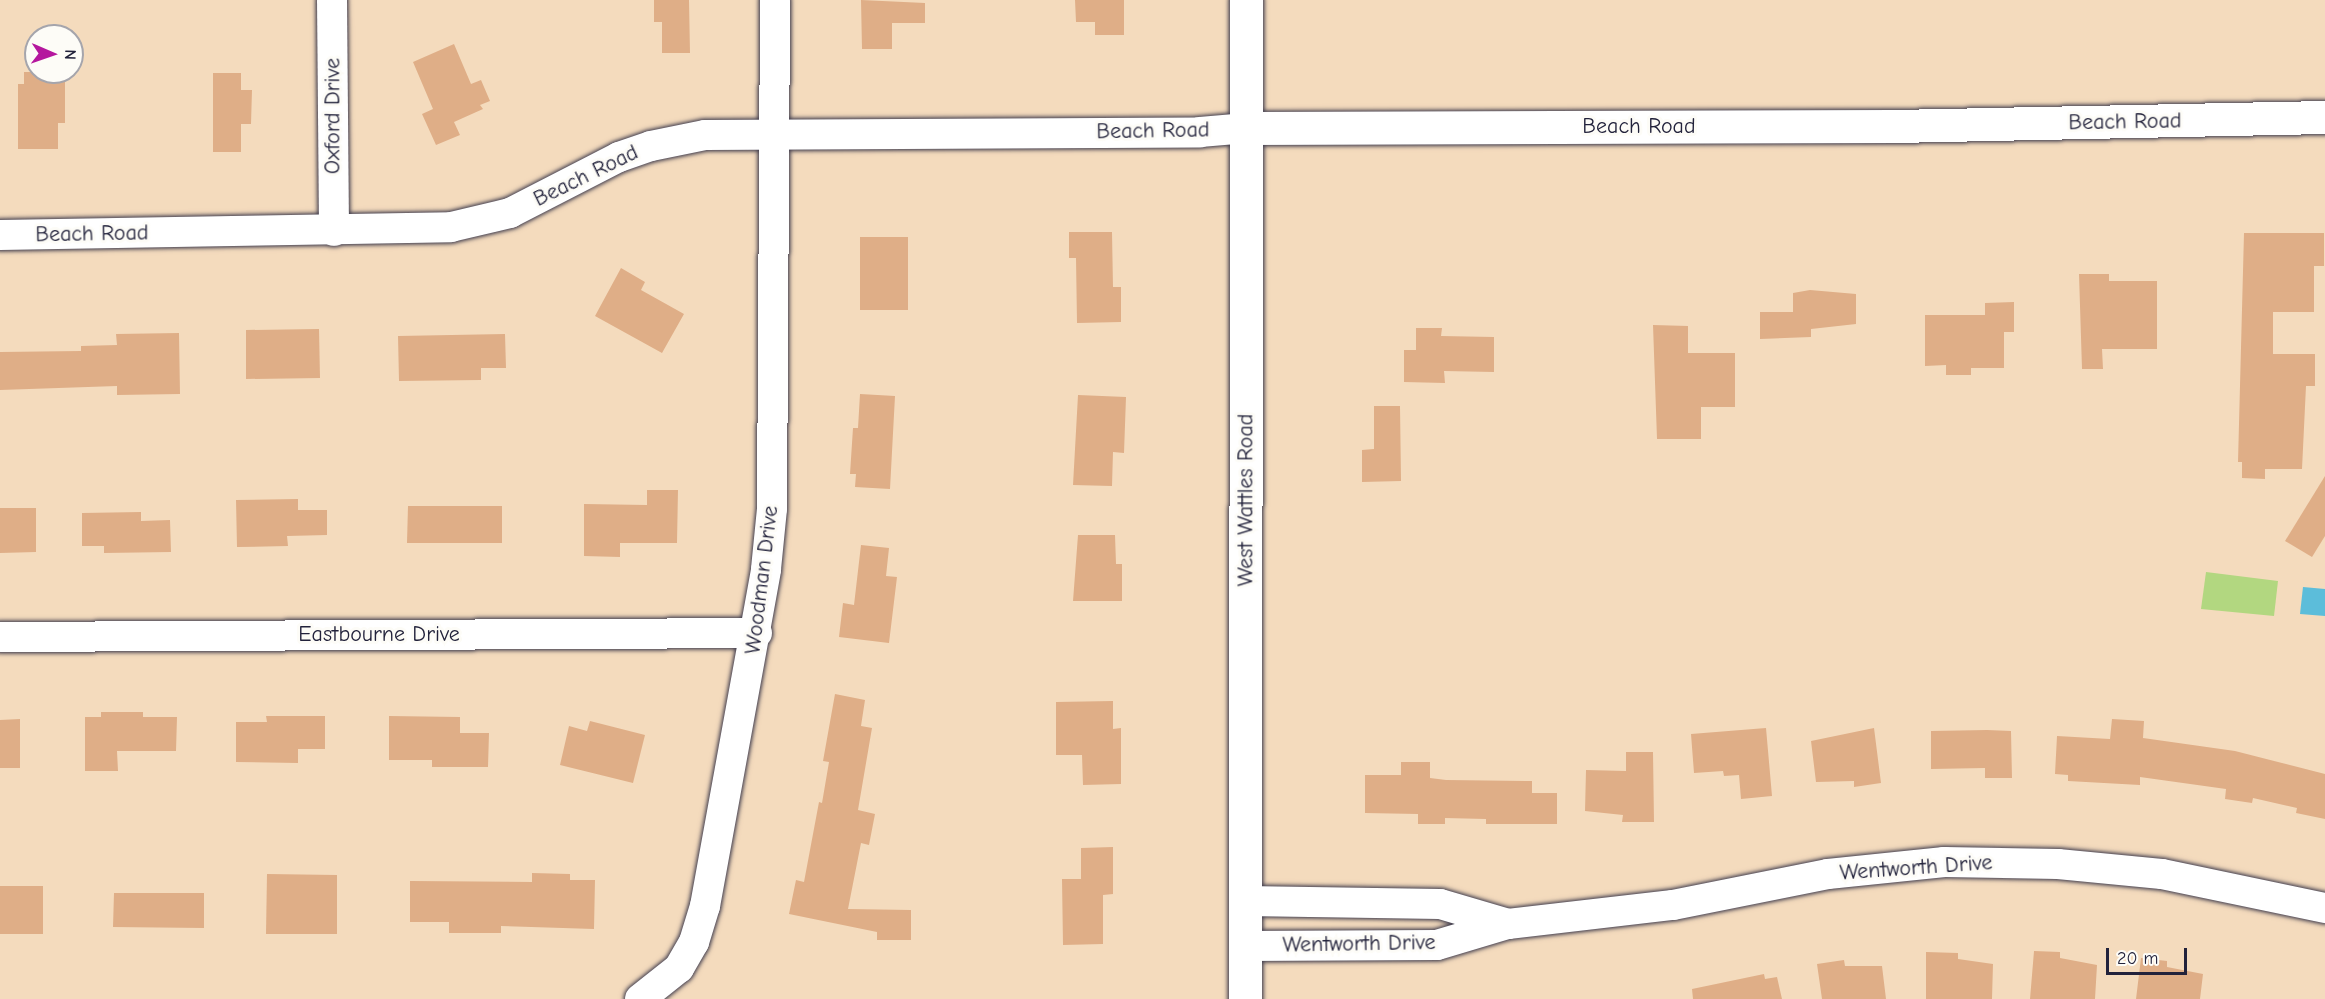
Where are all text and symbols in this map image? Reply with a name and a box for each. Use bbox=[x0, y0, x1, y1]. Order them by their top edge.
north arrow bbox=[24, 24, 84, 84]
text: N bbox=[61, 49, 79, 60]
street label: Oxford Drive bbox=[320, 58, 346, 174]
street label: Beach Road bbox=[2068, 108, 2182, 136]
street label: Beach Road bbox=[1582, 114, 1696, 140]
street label: Beach Road bbox=[1096, 117, 1210, 145]
street label: Beach Road bbox=[529, 139, 643, 213]
street label: Beach Road bbox=[35, 220, 149, 248]
street label: West Wattles Road bbox=[1233, 414, 1259, 586]
street label: Woodman Drive bbox=[740, 504, 784, 656]
street label: Eastbourne Drive bbox=[298, 622, 460, 648]
street label: Wentworth Drive bbox=[1839, 849, 1993, 887]
street label: Wentworth Drive bbox=[1282, 929, 1436, 959]
scale bar bbox=[2109, 936, 2190, 974]
text: 20 m bbox=[2117, 948, 2158, 969]

